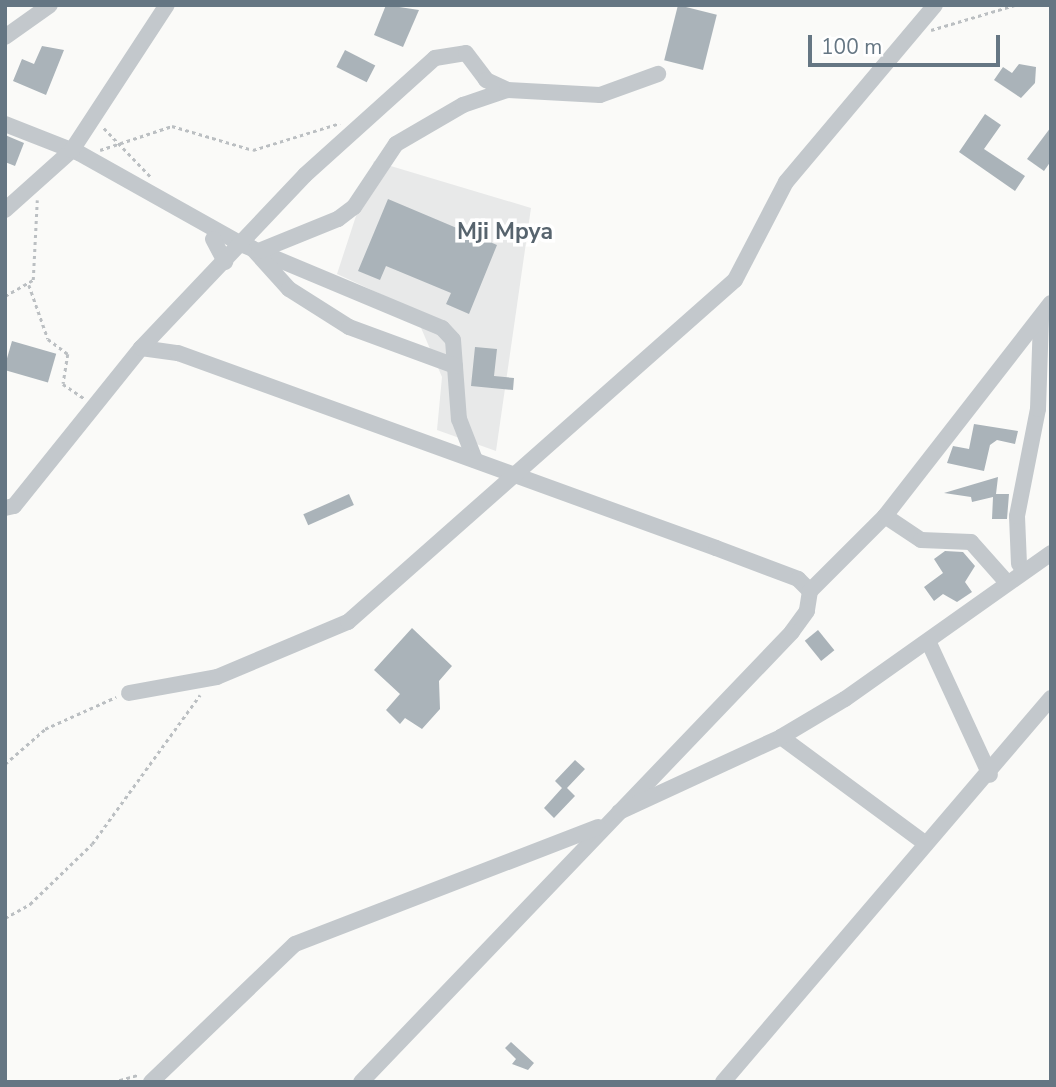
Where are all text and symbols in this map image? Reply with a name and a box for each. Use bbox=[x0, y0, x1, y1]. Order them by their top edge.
scale bar bbox=[811, 21, 1004, 65]
text: 100 m bbox=[821, 33, 882, 61]
district label: Mji Mpya bbox=[457, 218, 553, 246]

